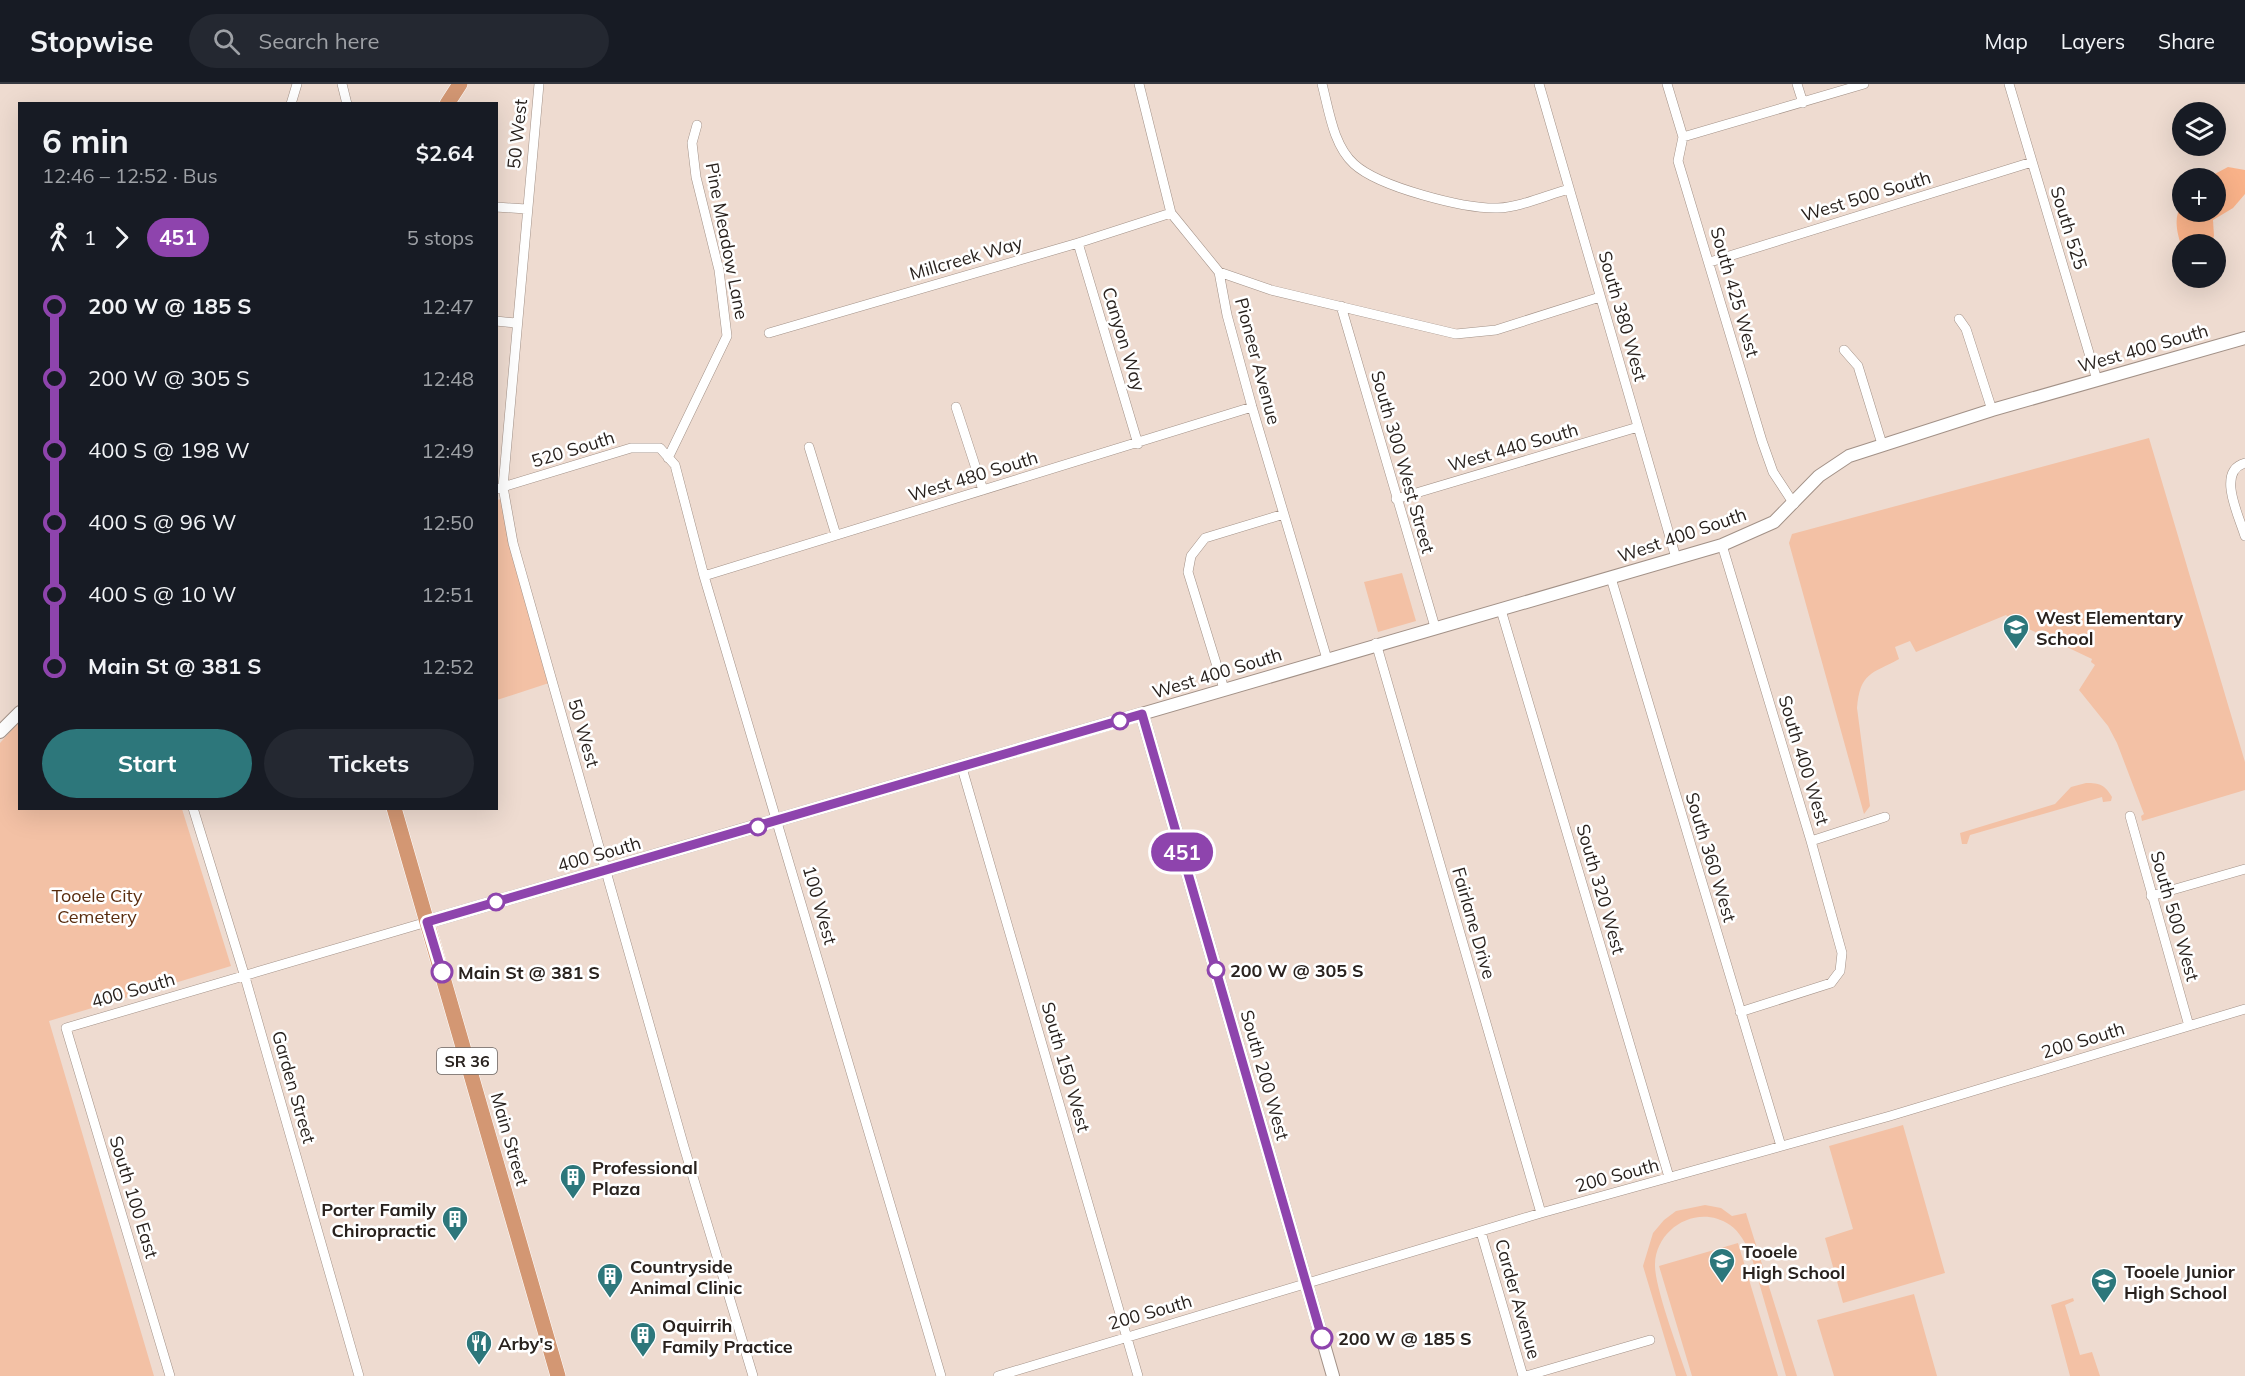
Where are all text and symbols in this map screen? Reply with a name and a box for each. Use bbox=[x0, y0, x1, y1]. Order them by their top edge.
search box bbox=[189, 14, 609, 68]
text: Stopwise bbox=[30, 24, 153, 59]
icon: search bbox=[210, 25, 243, 58]
text: Search here bbox=[258, 27, 379, 55]
text: Map bbox=[1985, 28, 2028, 54]
text: Layers bbox=[2061, 28, 2125, 54]
text: Share bbox=[2158, 28, 2215, 54]
street label: 50 West bbox=[502, 98, 532, 170]
map controls bbox=[2172, 102, 2226, 288]
button: layers bbox=[2172, 102, 2226, 156]
text: 6 min bbox=[42, 120, 129, 161]
text: $2.64 bbox=[416, 139, 474, 167]
street label: Pine Meadow Lane bbox=[701, 161, 753, 321]
text: 12:46 – 12:52 · Bus bbox=[42, 163, 218, 188]
street label: West 500 South bbox=[1798, 165, 1934, 227]
button: + bbox=[2172, 168, 2226, 222]
street label: South 525 bbox=[2045, 184, 2093, 273]
icon: walk bbox=[42, 221, 75, 254]
icon: forward bbox=[105, 221, 138, 254]
text: 451 bbox=[159, 224, 197, 250]
street label: South 425 West bbox=[1705, 224, 1765, 360]
text: 1 bbox=[84, 225, 96, 250]
text: 5 stops bbox=[407, 225, 474, 250]
street label: Millcreek Way bbox=[907, 231, 1026, 285]
button: − bbox=[2172, 234, 2226, 288]
street label: South 380 West bbox=[1593, 248, 1653, 384]
street label: Canyon Way bbox=[1097, 284, 1151, 394]
text: 200 W @ 185 S bbox=[88, 292, 251, 320]
text: 12:47 bbox=[421, 294, 474, 319]
street label: Pioneer Avenue bbox=[1230, 295, 1286, 427]
street label: West 400 South bbox=[2075, 318, 2211, 378]
text: 200 W @ 305 S bbox=[88, 364, 250, 392]
text: 12:48 bbox=[421, 366, 474, 391]
street label: South 300 West Street bbox=[1366, 368, 1440, 556]
street label: West 440 South bbox=[1445, 417, 1581, 477]
street label: 520 South bbox=[529, 425, 617, 473]
text: 400 S @ 198 W bbox=[88, 436, 250, 464]
text: 12:49 bbox=[421, 438, 474, 463]
street label: West 480 South bbox=[905, 445, 1041, 507]
street label: West 400 South bbox=[1615, 502, 1749, 568]
text: 400 S @ 96 W bbox=[88, 508, 236, 536]
text: 12:50 bbox=[421, 510, 474, 535]
text: 400 S @ 10 W bbox=[88, 580, 236, 608]
text: 12:51 bbox=[421, 582, 474, 607]
place label: West Elementary School bbox=[2036, 606, 2183, 650]
school or university icon: West Elementary School bbox=[2001, 612, 2031, 650]
street label: West 400 South bbox=[1149, 642, 1285, 704]
text: Main St @ 381 S bbox=[88, 652, 261, 680]
text: 12:52 bbox=[421, 654, 474, 679]
street label: South 400 West bbox=[1773, 692, 1835, 828]
street label: 50 West bbox=[563, 696, 605, 770]
unlabelled marker bbox=[1111, 712, 1129, 730]
button: Start bbox=[42, 729, 252, 798]
button: Tickets bbox=[264, 729, 474, 798]
street label: South 360 West bbox=[1680, 789, 1742, 925]
unlabelled marker bbox=[749, 818, 767, 836]
street label: South 320 West bbox=[1571, 821, 1631, 957]
street label: 400 South bbox=[555, 831, 643, 877]
line badge: 451 bbox=[1148, 832, 1216, 872]
text: 451 bbox=[1163, 839, 1201, 865]
street label: South 500 West bbox=[2145, 848, 2205, 984]
street label: 100 West bbox=[798, 863, 842, 947]
street label: Fairlane Drive bbox=[1447, 865, 1501, 981]
park label: Tooele City Cemetery bbox=[51, 884, 143, 928]
unlabelled marker bbox=[487, 893, 505, 911]
place label: 200 W @ 305 S bbox=[1230, 959, 1364, 982]
marker: Main St @ 381 S bbox=[431, 961, 453, 983]
place label: Main St @ 381 S bbox=[458, 961, 600, 984]
marker: 200 W @ 305 S bbox=[1207, 961, 1225, 979]
street label: 400 South bbox=[89, 967, 177, 1013]
street label: South 150 West bbox=[1036, 999, 1096, 1135]
street label: South 200 West bbox=[1235, 1007, 1295, 1143]
street label: 200 South bbox=[2039, 1016, 2127, 1064]
street label: Garden Street bbox=[267, 1028, 321, 1146]
road number: SR 36 bbox=[437, 1048, 497, 1074]
street label: Main Street bbox=[486, 1090, 534, 1188]
street label: South 100 East bbox=[104, 1133, 164, 1261]
street label: 200 South bbox=[1573, 1153, 1661, 1197]
place label: Professional Plaza bbox=[592, 1156, 698, 1200]
building icon: Professional Plaza bbox=[558, 1162, 588, 1200]
place label: Porter Family Chiropractic bbox=[321, 1198, 436, 1242]
building icon: Porter Family Chiropractic bbox=[440, 1204, 470, 1242]
street label: Carder Avenue bbox=[1490, 1236, 1546, 1362]
place label: Tooele High School bbox=[1742, 1240, 1845, 1284]
school or university icon: Tooele High School bbox=[1707, 1246, 1737, 1284]
place label: Countryside Animal Clinic bbox=[630, 1255, 742, 1299]
place label: Tooele Junior High School bbox=[2124, 1260, 2236, 1304]
building icon: Countryside Animal Clinic bbox=[595, 1261, 625, 1299]
school or university icon: Tooele Junior High School bbox=[2089, 1266, 2119, 1304]
street label: 200 South bbox=[1106, 1289, 1194, 1335]
place label: Oquirrih Family Practice bbox=[662, 1314, 793, 1358]
building icon: Oquirrih Family Practice bbox=[628, 1320, 658, 1358]
marker: 200 W @ 185 S bbox=[1311, 1327, 1333, 1349]
place label: 200 W @ 185 S bbox=[1338, 1327, 1472, 1350]
restaurant icon: Arby's bbox=[464, 1328, 494, 1366]
place label: Arby's bbox=[498, 1332, 553, 1355]

